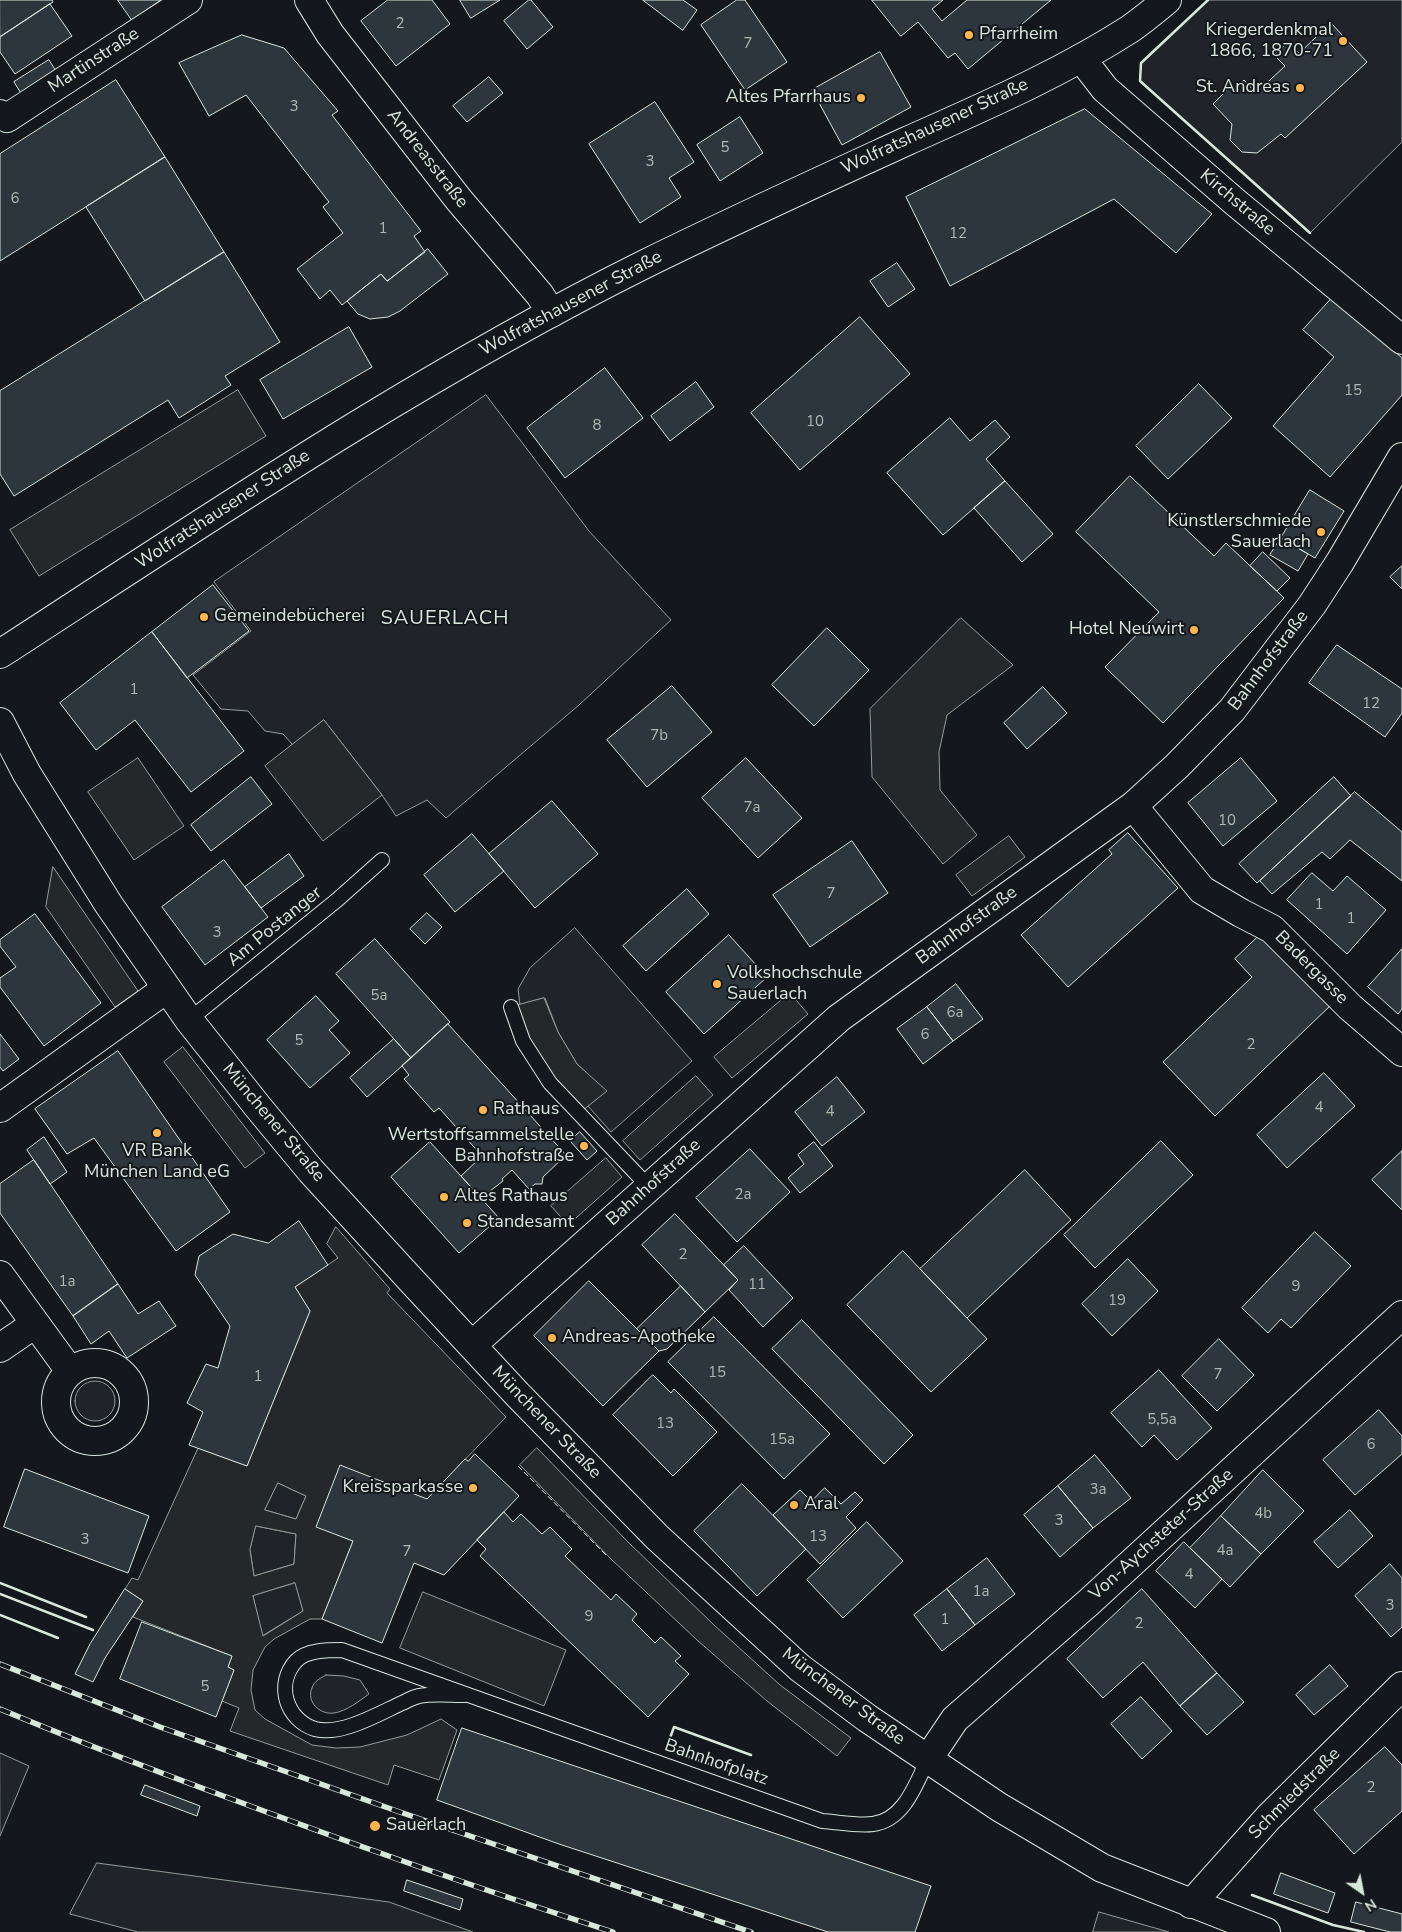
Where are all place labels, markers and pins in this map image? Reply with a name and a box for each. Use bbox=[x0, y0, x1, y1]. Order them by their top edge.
place label: Kriegerdenkmal 1866, 1870-71 bbox=[1206, 20, 1333, 62]
place label: Pfarrheim bbox=[979, 24, 1058, 46]
marker: Pfarrheim bbox=[963, 29, 975, 41]
marker: Kriegerdenkmal 1866, 1870-71 bbox=[1337, 35, 1349, 47]
place label: St. Andreas bbox=[1196, 77, 1290, 99]
marker: St. Andreas bbox=[1294, 82, 1306, 94]
place label: Altes Pfarrhaus bbox=[725, 87, 851, 109]
marker: Altes Pfarrhaus bbox=[855, 92, 867, 104]
place label: Künstlerschmiede Sauerlach bbox=[1167, 511, 1311, 554]
marker: Künstlerschmiede Sauerlach bbox=[1315, 526, 1327, 538]
place label: Gemeindebücherei bbox=[214, 606, 365, 628]
marker: Gemeindebücherei bbox=[198, 611, 210, 623]
place label: Hotel Neuwirt bbox=[1069, 619, 1184, 641]
marker: Hotel Neuwirt bbox=[1188, 624, 1200, 636]
place label: Volkshochschule Sauerlach bbox=[727, 963, 862, 1006]
marker: Volkshochschule Sauerlach bbox=[711, 978, 723, 990]
place label: Rathaus bbox=[493, 1099, 559, 1121]
marker: Rathaus bbox=[477, 1104, 489, 1116]
place label: Wertstoffsammelstelle Bahnhofstraße bbox=[388, 1125, 574, 1168]
marker: VR Bank München Land eG bbox=[151, 1127, 163, 1139]
marker: Wertstoffsammelstelle Bahnhofstraße bbox=[578, 1140, 590, 1152]
place label: VR Bank München Land eG bbox=[84, 1141, 230, 1184]
place label: Altes Rathaus bbox=[454, 1186, 568, 1208]
marker: Altes Rathaus bbox=[438, 1191, 450, 1203]
place label: Standesamt bbox=[477, 1212, 574, 1234]
marker: Standesamt bbox=[461, 1217, 473, 1229]
place label: Andreas-Apotheke bbox=[562, 1327, 715, 1349]
marker: Andreas-Apotheke bbox=[546, 1332, 558, 1344]
place label: Kreissparkasse bbox=[343, 1477, 463, 1499]
marker: Kreissparkasse bbox=[467, 1482, 479, 1494]
place label: Aral bbox=[804, 1494, 838, 1516]
marker: Aral bbox=[788, 1499, 800, 1511]
place label: Sauerlach bbox=[386, 1815, 466, 1837]
marker: Sauerlach bbox=[368, 1819, 382, 1833]

